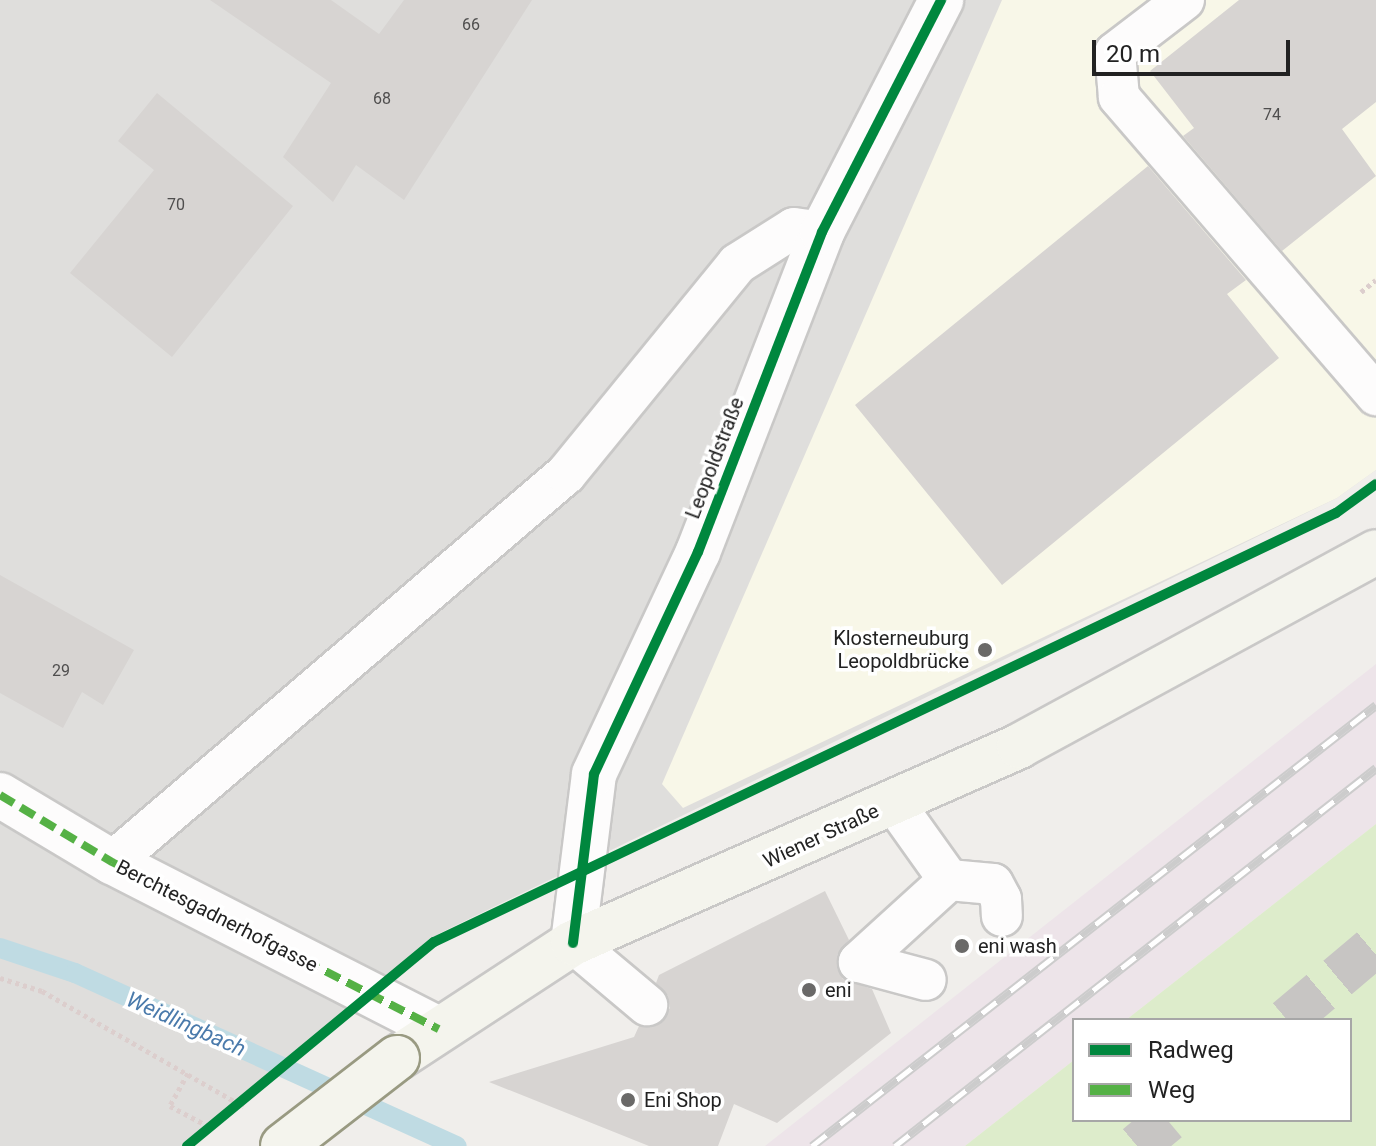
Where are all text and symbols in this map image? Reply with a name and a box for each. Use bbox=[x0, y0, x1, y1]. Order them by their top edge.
house number: 66 bbox=[462, 15, 480, 35]
scale bar bbox=[1096, 24, 1294, 74]
text: 20 m bbox=[1106, 40, 1160, 68]
house number: 68 bbox=[373, 89, 391, 109]
house number: 74 bbox=[1263, 105, 1281, 125]
house number: 70 bbox=[167, 195, 185, 215]
street label: Leopoldstraße bbox=[681, 394, 749, 522]
place label: Klosterneuburg Leopoldbrücke bbox=[833, 626, 969, 673]
marker: Klosterneuburg Leopoldbrücke bbox=[976, 641, 994, 659]
house number: 29 bbox=[52, 661, 70, 681]
street label: Wiener Straße bbox=[759, 799, 883, 873]
street label: Berchtesgadnerhofgasse bbox=[112, 855, 322, 977]
place label: eni wash bbox=[978, 934, 1057, 958]
marker: eni wash bbox=[953, 937, 971, 955]
place label: eni bbox=[825, 978, 852, 1002]
marker: eni bbox=[800, 981, 818, 999]
water label: Weidlingbach bbox=[122, 986, 250, 1062]
legend bbox=[1072, 1018, 1352, 1122]
text: Radweg bbox=[1148, 1036, 1234, 1064]
text: Weg bbox=[1148, 1076, 1195, 1104]
place label: Eni Shop bbox=[644, 1088, 722, 1112]
marker: Eni Shop bbox=[619, 1091, 637, 1109]

